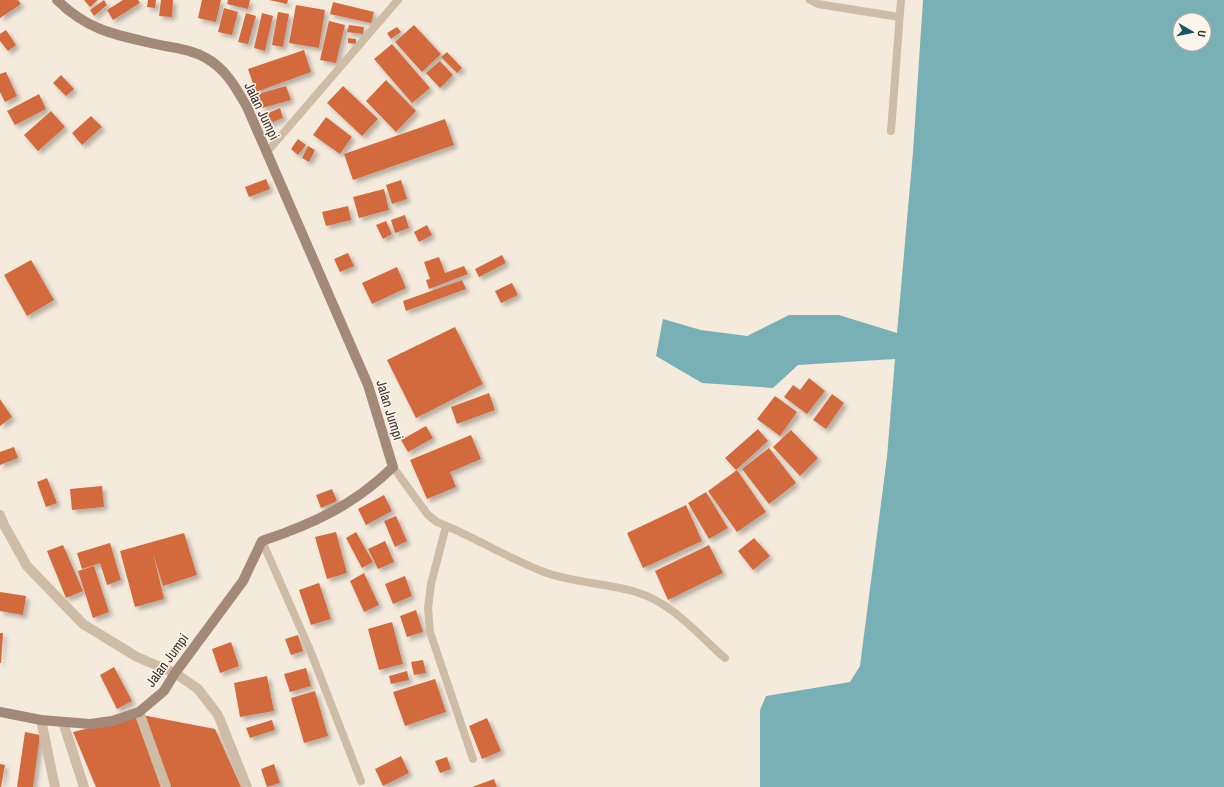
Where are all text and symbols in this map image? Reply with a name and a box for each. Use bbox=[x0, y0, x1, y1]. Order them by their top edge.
north arrow bbox=[1172, 12, 1212, 52]
text: U bbox=[1194, 29, 1209, 38]
street label: Jalan Jumpi bbox=[240, 79, 284, 143]
street label: Jalan Jumpi bbox=[372, 378, 408, 442]
street label: Jalan Jumpi bbox=[142, 630, 192, 690]

